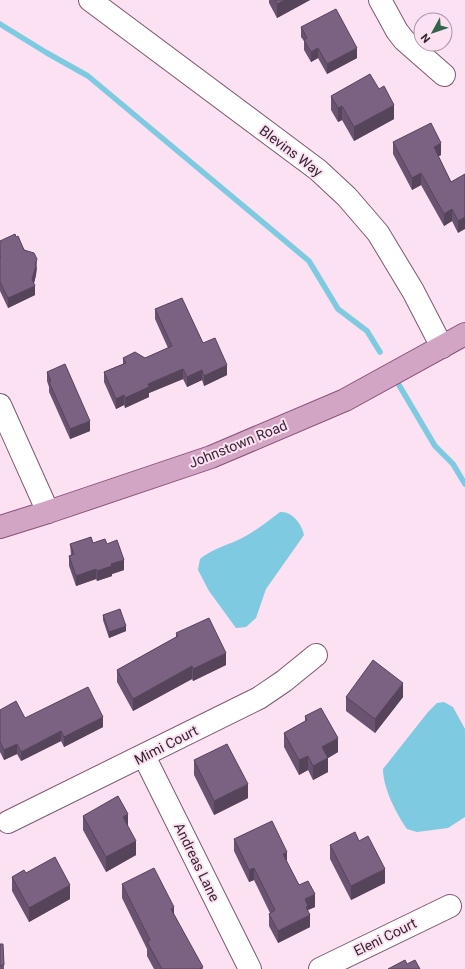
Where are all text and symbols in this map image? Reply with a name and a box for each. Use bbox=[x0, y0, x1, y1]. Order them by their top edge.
north arrow bbox=[413, 12, 453, 52]
text: N bbox=[418, 31, 433, 45]
street label: Blevins Way bbox=[256, 122, 326, 180]
street label: Johnstown Road bbox=[186, 417, 290, 471]
street label: Mimi Court bbox=[132, 722, 201, 768]
street label: Andreas Lane bbox=[171, 820, 223, 904]
street label: Eleni Court bbox=[351, 915, 419, 959]

